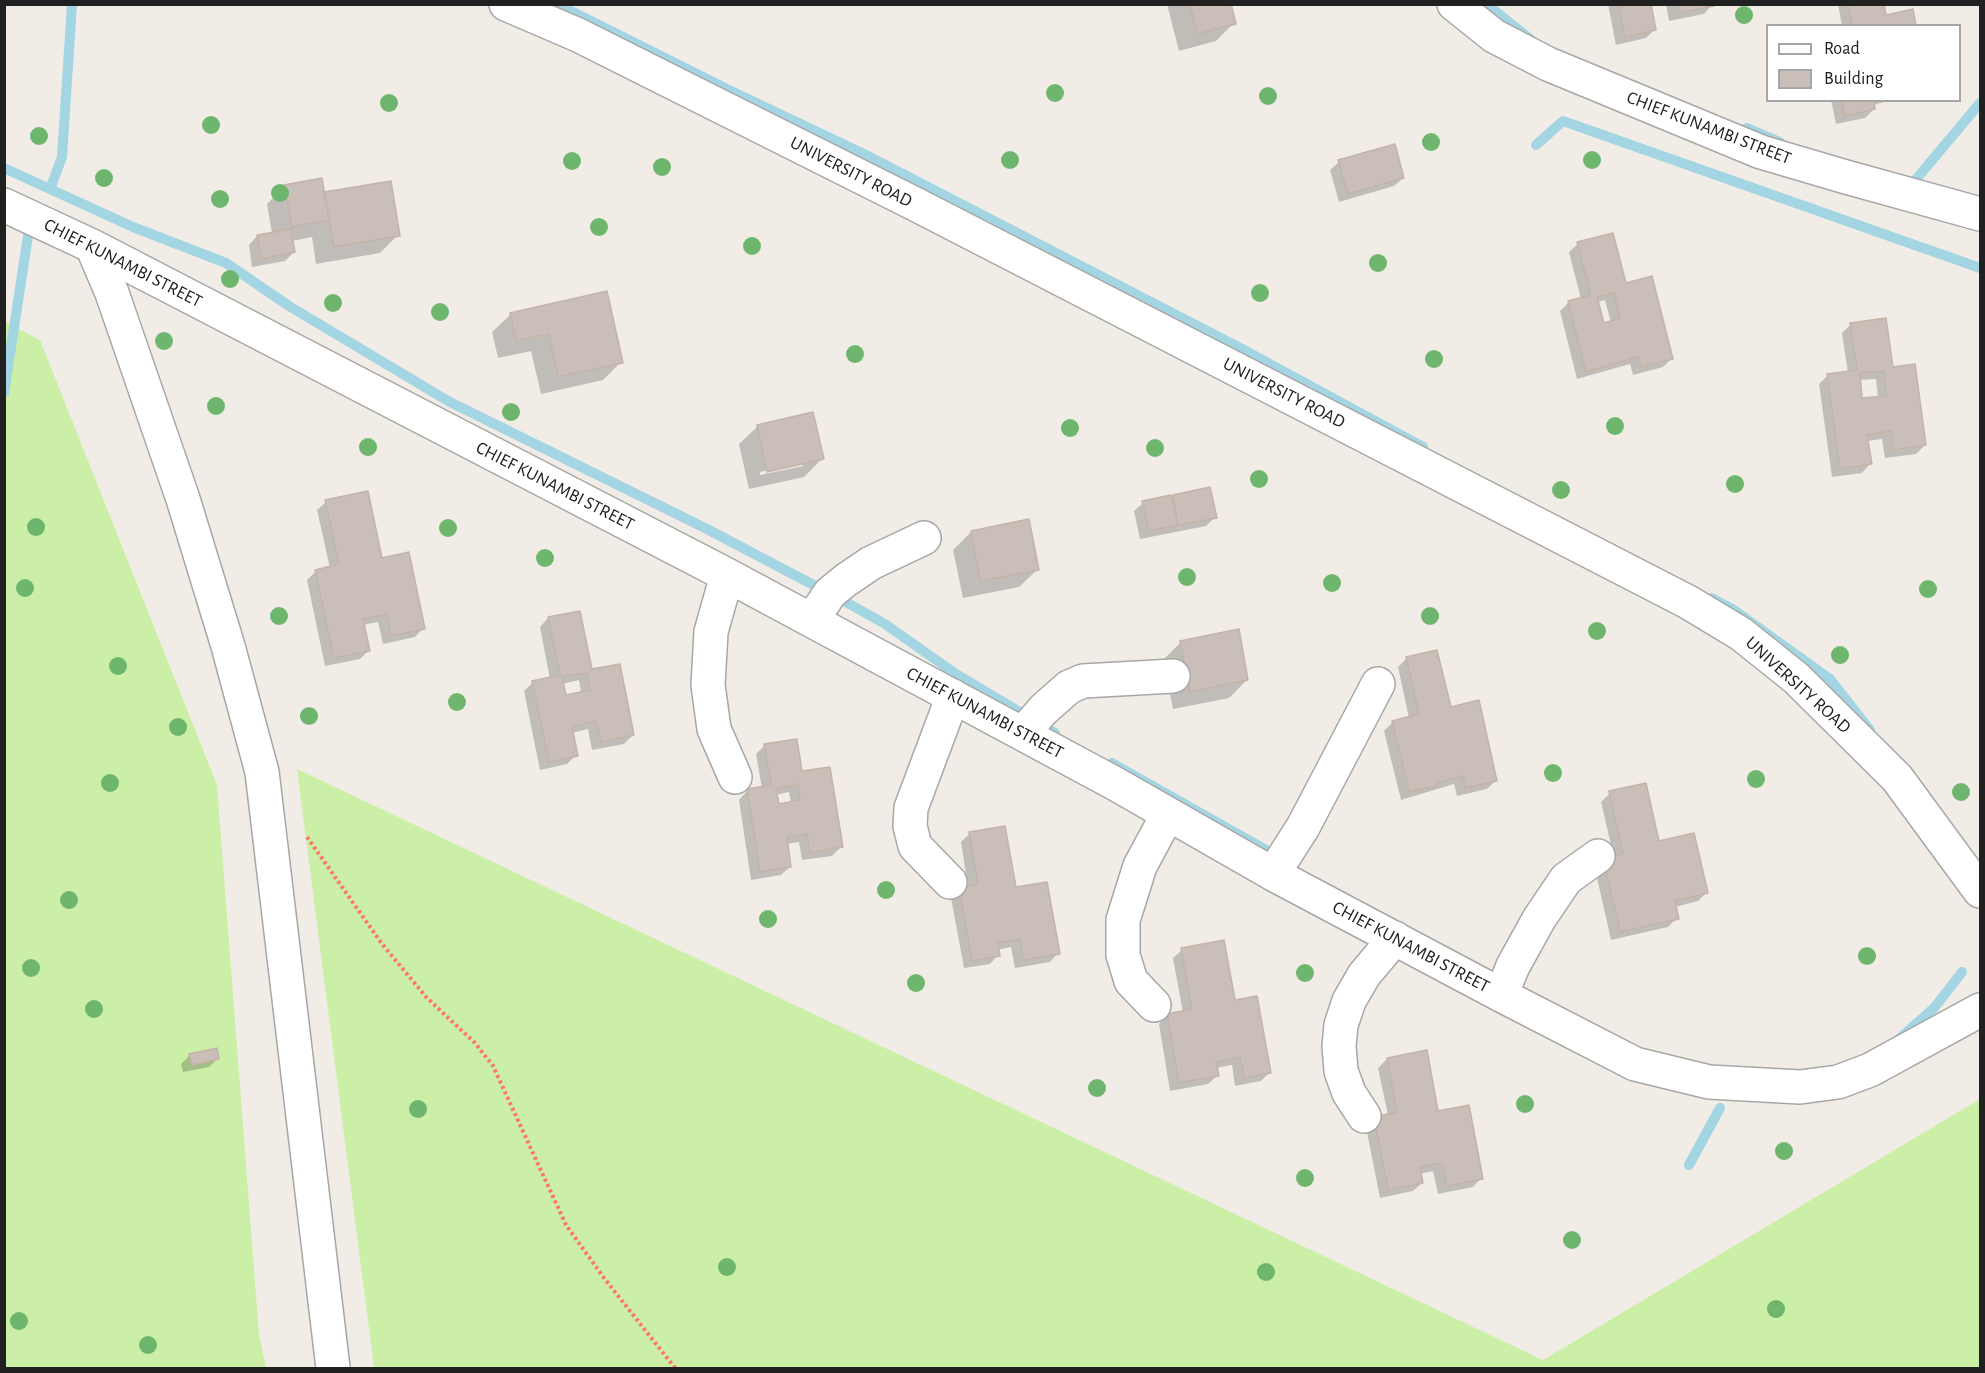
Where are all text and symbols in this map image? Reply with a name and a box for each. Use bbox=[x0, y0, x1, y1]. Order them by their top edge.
legend bbox=[1766, 24, 1961, 102]
text: Road bbox=[1824, 40, 1860, 58]
text: Building bbox=[1824, 70, 1883, 88]
street label: CHIEF KUNAMBI STREET bbox=[1624, 87, 1794, 169]
street label: UNIVERSITY ROAD bbox=[786, 132, 916, 212]
street label: CHIEF KUNAMBI STREET bbox=[40, 214, 206, 312]
street label: UNIVERSITY ROAD bbox=[1219, 353, 1349, 433]
street label: CHIEF KUNAMBI STREET bbox=[472, 437, 638, 535]
street label: UNIVERSITY ROAD bbox=[1741, 632, 1855, 738]
street label: CHIEF KUNAMBI STREET bbox=[903, 662, 1067, 764]
street label: CHIEF KUNAMBI STREET bbox=[1329, 896, 1493, 998]

